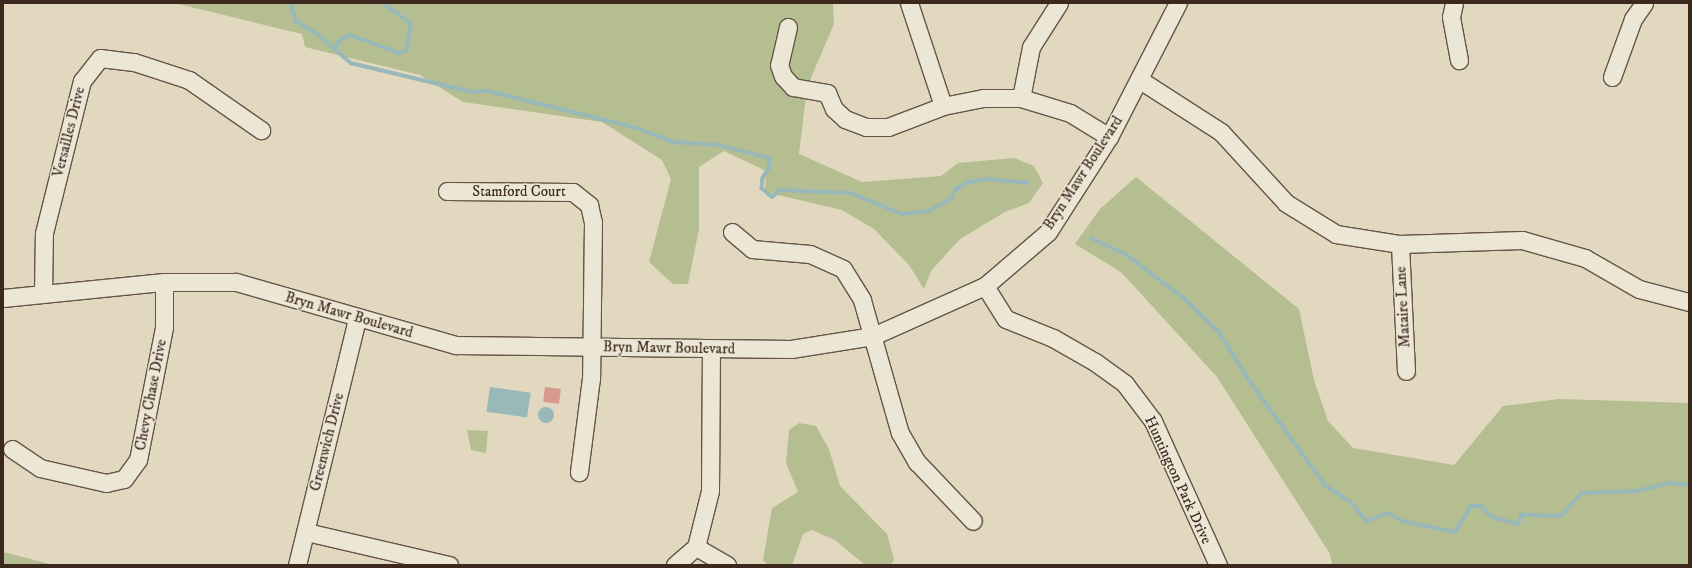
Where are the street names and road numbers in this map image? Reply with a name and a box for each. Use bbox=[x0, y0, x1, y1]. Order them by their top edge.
street label: Versailles Drive bbox=[49, 85, 89, 179]
street label: Bryn Mawr Boulevard bbox=[1039, 113, 1127, 233]
street label: Stamford Court bbox=[472, 183, 566, 201]
street label: Mataire Lane bbox=[1392, 266, 1414, 348]
street label: Bryn Mawr Boulevard bbox=[283, 288, 415, 342]
street label: Chevy Chase Drive bbox=[131, 338, 171, 452]
street label: Bryn Mawr Boulevard bbox=[603, 338, 735, 358]
street label: Greenwich Drive bbox=[306, 391, 348, 493]
street label: Huntington Park Drive bbox=[1140, 413, 1216, 547]

